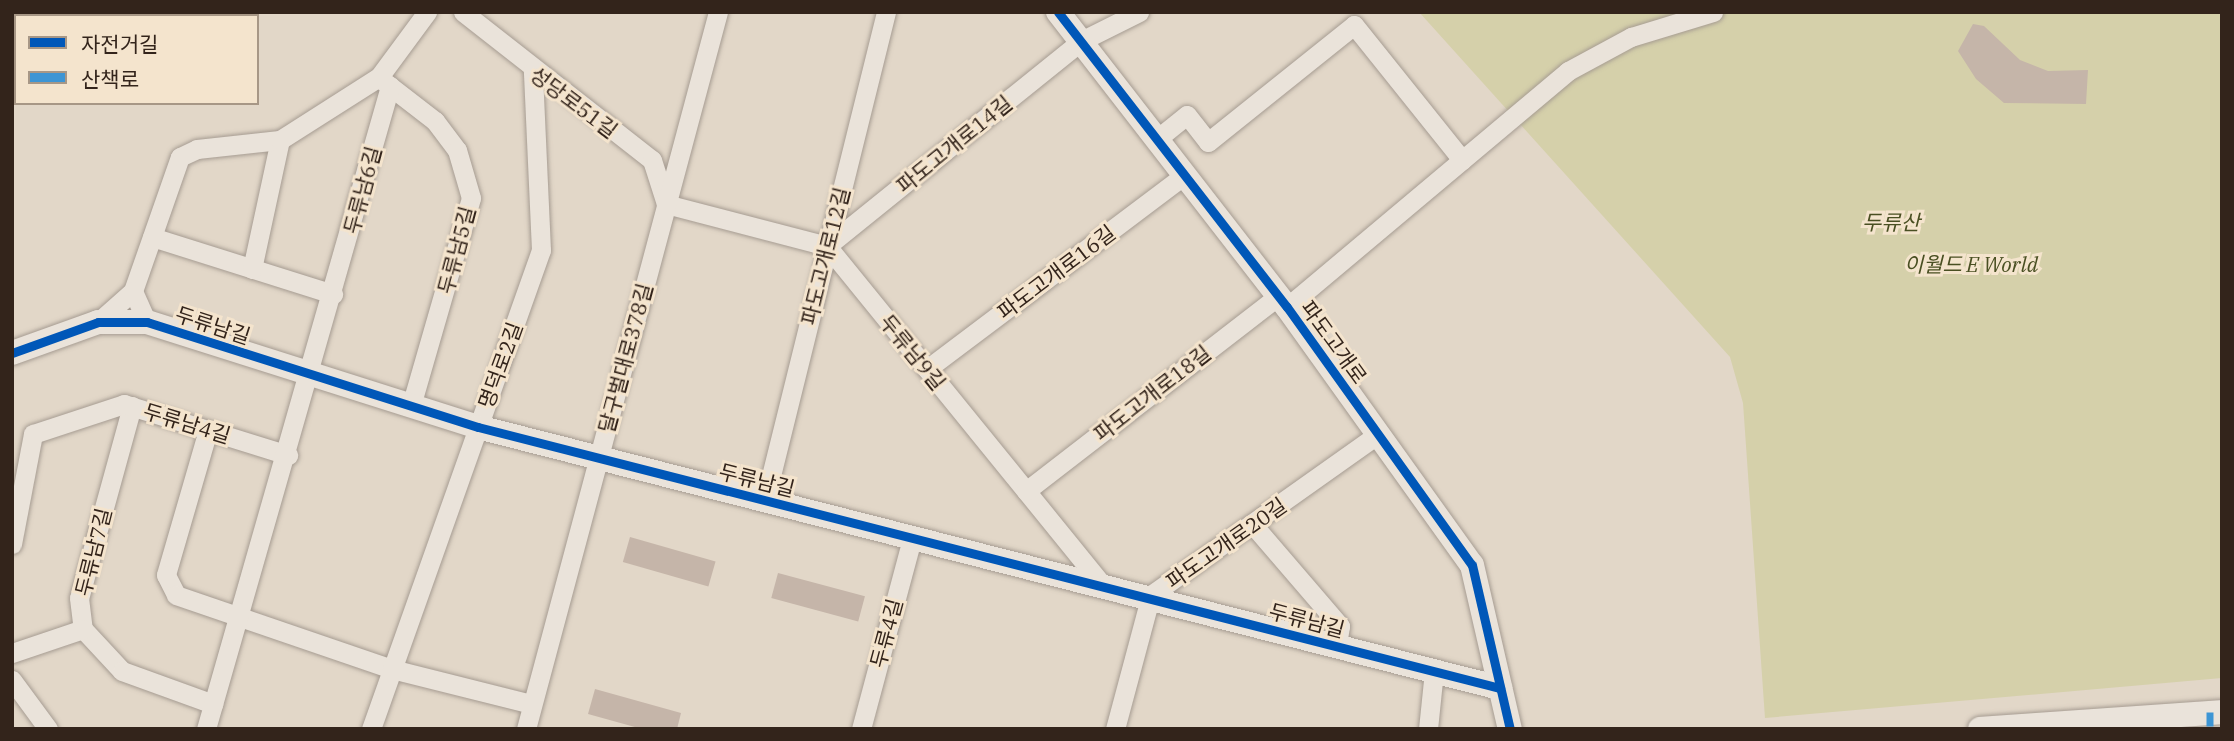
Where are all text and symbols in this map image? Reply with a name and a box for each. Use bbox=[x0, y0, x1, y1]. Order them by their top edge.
legend bbox=[14, 14, 259, 105]
text: 자전거길 bbox=[81, 30, 158, 58]
street label: 성당로51길 bbox=[525, 61, 623, 143]
text: 산책로 bbox=[81, 65, 139, 93]
street label: 파도고개로14길 bbox=[891, 90, 1017, 198]
street label: 두류남6길 bbox=[338, 143, 386, 237]
street label: 파도고개로12길 bbox=[796, 184, 854, 328]
street label: 두류남5길 bbox=[432, 203, 480, 297]
park label: 두류산 bbox=[1862, 209, 1920, 235]
street label: 파도고개로16길 bbox=[992, 219, 1120, 325]
park label: 이월드 E World bbox=[1904, 251, 2038, 277]
street label: 달구벌대로378길 bbox=[593, 280, 657, 436]
street label: 파도고개로 bbox=[1295, 296, 1373, 388]
street label: 두류남길 bbox=[172, 301, 254, 349]
street label: 두류남9길 bbox=[875, 309, 951, 395]
street label: 명덕로2길 bbox=[473, 318, 527, 412]
street label: 파도고개로18길 bbox=[1089, 340, 1215, 446]
street label: 두류남4길 bbox=[140, 398, 234, 448]
street label: 두류남길 bbox=[716, 458, 798, 502]
street label: 파도고개로20길 bbox=[1161, 492, 1291, 594]
street label: 두류남7길 bbox=[70, 505, 116, 599]
street label: 두류4길 bbox=[865, 596, 907, 670]
street label: 두류남길 bbox=[1266, 598, 1348, 642]

